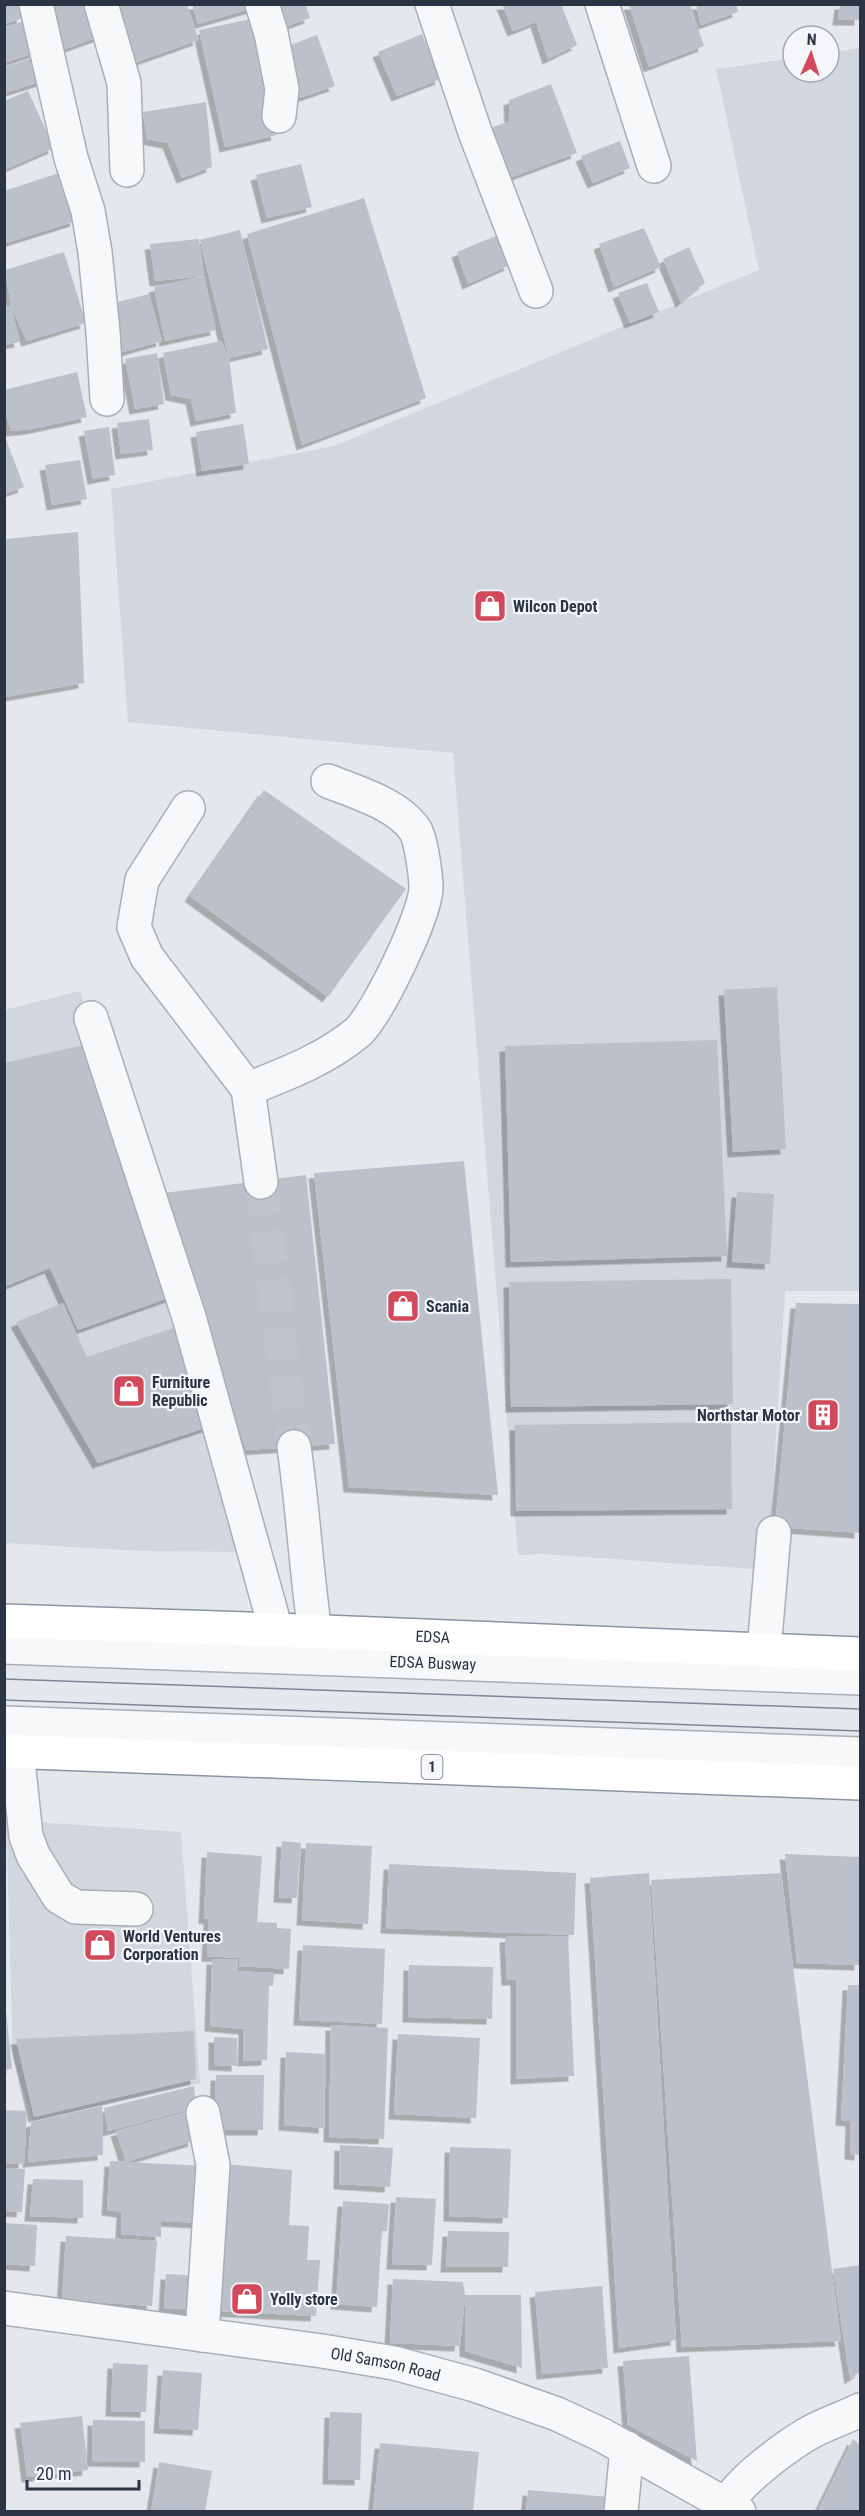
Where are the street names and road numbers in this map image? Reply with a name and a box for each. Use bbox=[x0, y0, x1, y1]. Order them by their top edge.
street label: EDSA bbox=[415, 1627, 450, 1647]
street label: EDSA Busway bbox=[389, 1652, 477, 1674]
road number: 1 bbox=[422, 1755, 442, 1779]
street label: Old Samson Road bbox=[329, 2344, 443, 2385]

